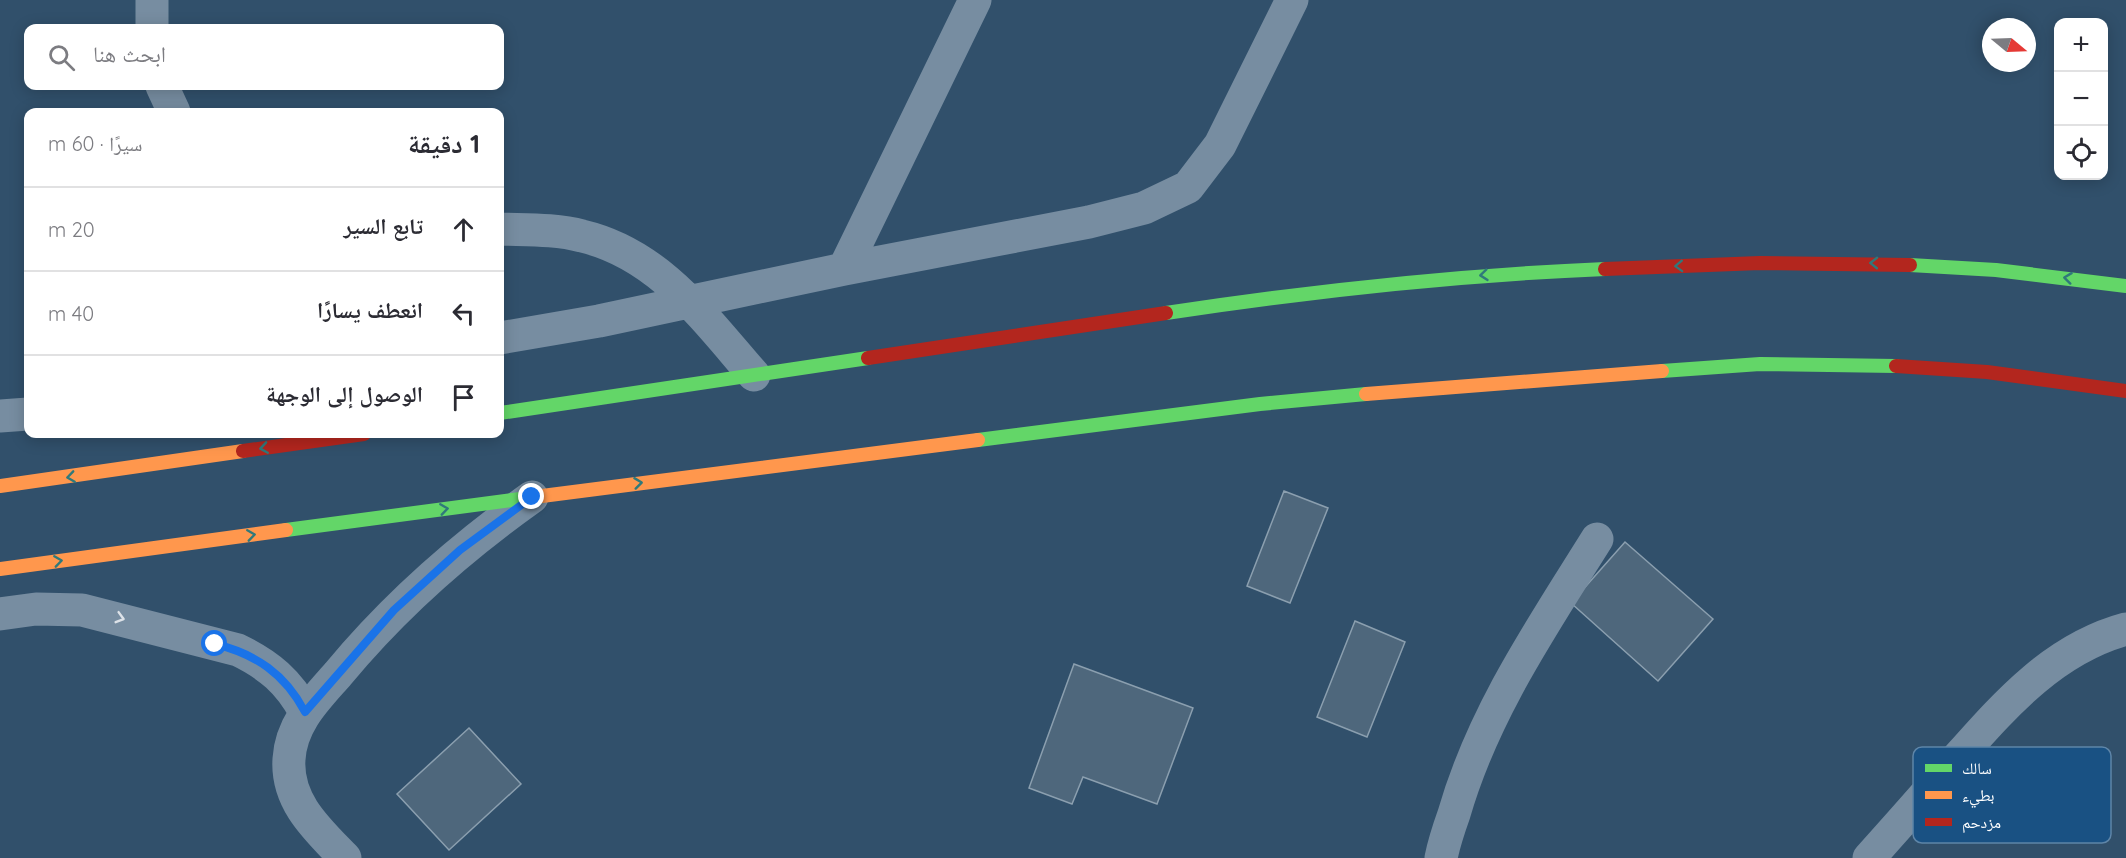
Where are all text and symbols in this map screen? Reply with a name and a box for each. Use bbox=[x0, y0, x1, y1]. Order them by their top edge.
north arrow bbox=[1982, 18, 2036, 72]
map controls bbox=[2054, 18, 2108, 180]
button: + bbox=[2054, 18, 2108, 72]
search box bbox=[24, 24, 504, 90]
text: ابحث هنا bbox=[93, 40, 166, 68]
icon: search bbox=[45, 41, 78, 74]
button: − bbox=[2054, 72, 2108, 126]
button: locate bbox=[2054, 126, 2108, 180]
text: 1 دقيقة bbox=[408, 127, 480, 160]
text: سيرًا · 60 m bbox=[48, 131, 142, 156]
text: تابع السير bbox=[343, 212, 423, 240]
icon: ahead bbox=[447, 213, 480, 246]
text: 20 m bbox=[48, 217, 95, 242]
one-way arrow bbox=[1869, 257, 1878, 270]
one-way arrow bbox=[1674, 260, 1683, 273]
one-way arrow bbox=[1479, 268, 1489, 281]
one-way arrow bbox=[2063, 272, 2073, 285]
text: انعطف يسارًا bbox=[317, 296, 423, 324]
icon: left bbox=[447, 297, 480, 330]
text: 40 m bbox=[48, 301, 94, 326]
text: الوصول إلى الوجهة bbox=[266, 380, 423, 408]
icon: arrive bbox=[447, 381, 480, 414]
one-way arrow bbox=[260, 442, 269, 454]
one-way arrow bbox=[67, 471, 76, 483]
one-way arrow bbox=[633, 478, 642, 490]
route end bbox=[518, 483, 544, 509]
one-way arrow bbox=[440, 503, 449, 515]
one-way arrow bbox=[247, 530, 256, 542]
one-way arrow bbox=[53, 556, 63, 568]
one-way arrow bbox=[114, 611, 125, 623]
route start bbox=[201, 630, 227, 656]
legend bbox=[1913, 747, 2111, 843]
text: سالك bbox=[1962, 758, 1992, 778]
text: بطيء bbox=[1962, 785, 1994, 808]
text: مزدحم bbox=[1962, 812, 2001, 833]

